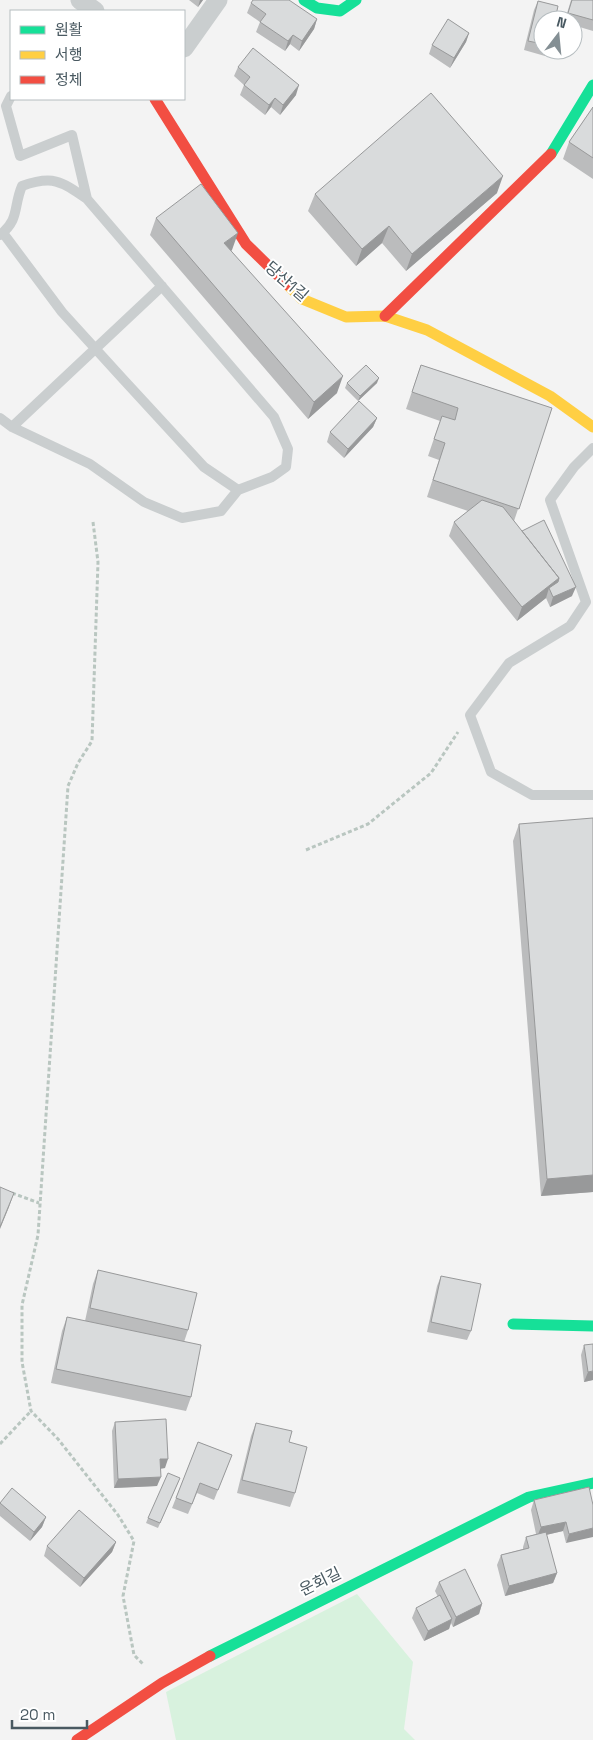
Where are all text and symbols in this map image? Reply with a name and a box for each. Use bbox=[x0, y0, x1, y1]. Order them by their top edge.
legend bbox=[10, 10, 185, 100]
north arrow bbox=[533, 10, 583, 60]
text: N bbox=[555, 13, 569, 32]
text: 원활 bbox=[55, 20, 83, 39]
text: 서행 bbox=[55, 45, 83, 64]
text: 정체 bbox=[55, 70, 83, 89]
street label: 당산1길 bbox=[261, 257, 313, 306]
street label: 운회길 bbox=[296, 1562, 345, 1601]
scale bar bbox=[12, 1698, 88, 1730]
text: 20 m bbox=[20, 1705, 55, 1724]

